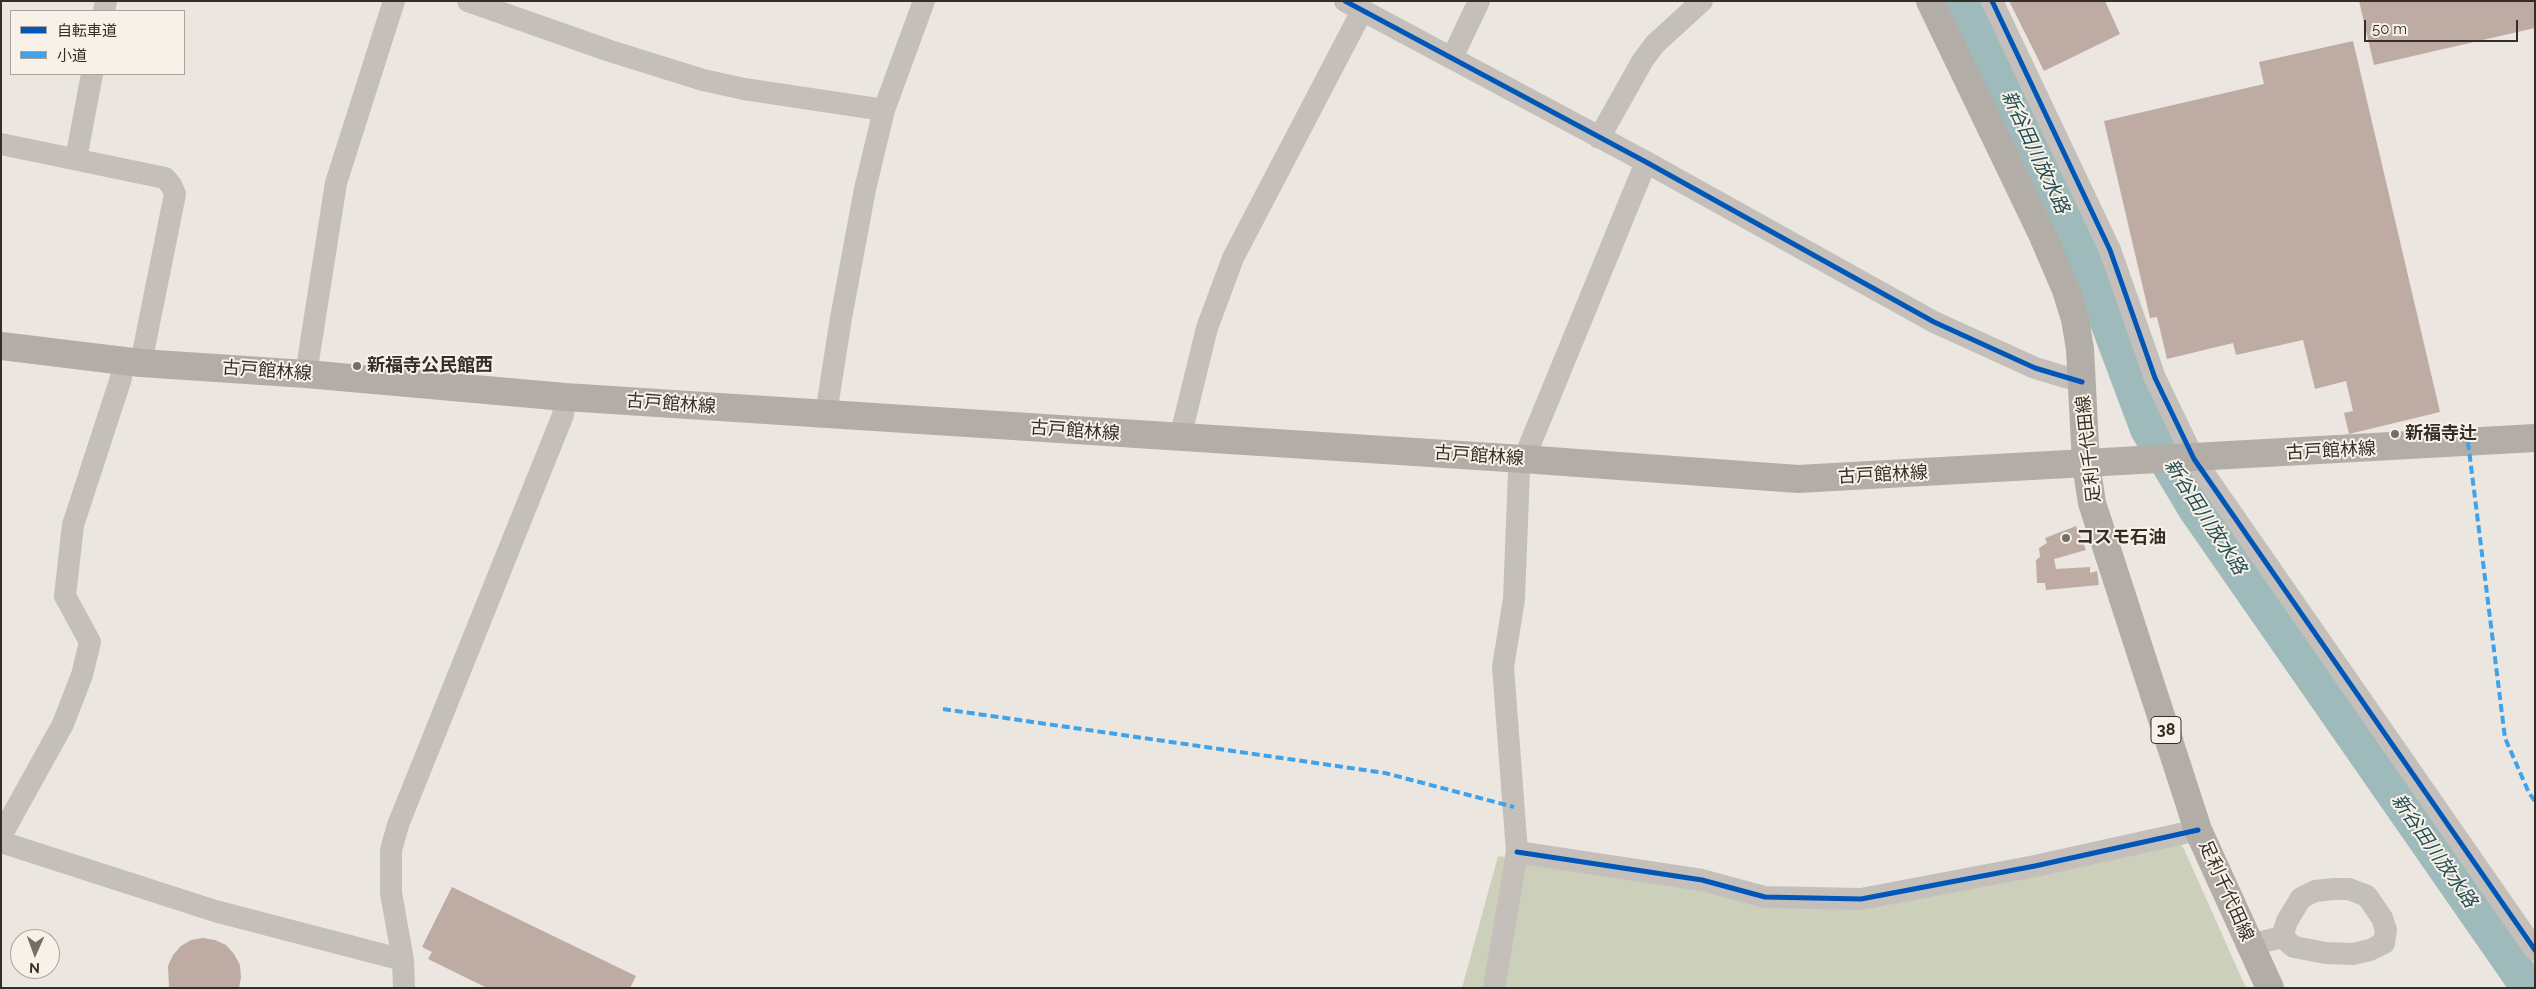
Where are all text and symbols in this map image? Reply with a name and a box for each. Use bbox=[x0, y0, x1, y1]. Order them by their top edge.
legend bbox=[10, 10, 185, 75]
scale bar bbox=[2366, 10, 2520, 42]
text: 50 m bbox=[2372, 20, 2407, 38]
text: 自転車道 bbox=[57, 22, 117, 40]
text: 小道 bbox=[57, 47, 87, 65]
water label: 新谷田川放水路 bbox=[1997, 87, 2073, 217]
place label: 新福寺公民館西 bbox=[367, 355, 493, 377]
street label: 古戸館林線 bbox=[221, 357, 313, 385]
marker: 新福寺公民館西 bbox=[351, 360, 363, 372]
street label: 古戸館林線 bbox=[625, 390, 717, 418]
street label: 足利千代田線 bbox=[2073, 394, 2105, 504]
street label: 古戸館林線 bbox=[1029, 417, 1121, 445]
place label: 新福寺辻 bbox=[2405, 423, 2477, 445]
marker: 新福寺辻 bbox=[2389, 428, 2401, 440]
street label: 古戸館林線 bbox=[2285, 438, 2377, 464]
street label: 古戸館林線 bbox=[1433, 442, 1525, 470]
water label: 新谷田川放水路 bbox=[2159, 455, 2251, 579]
street label: 古戸館林線 bbox=[1837, 462, 1929, 488]
place label: コスモ石油 bbox=[2076, 527, 2166, 549]
marker: コスモ石油 bbox=[2060, 532, 2072, 544]
road number: 38 bbox=[2151, 716, 2181, 744]
water label: 新谷田川放水路 bbox=[2387, 790, 2481, 912]
street label: 足利千代田線 bbox=[2194, 837, 2258, 945]
north arrow bbox=[10, 929, 60, 979]
text: N bbox=[29, 960, 40, 976]

